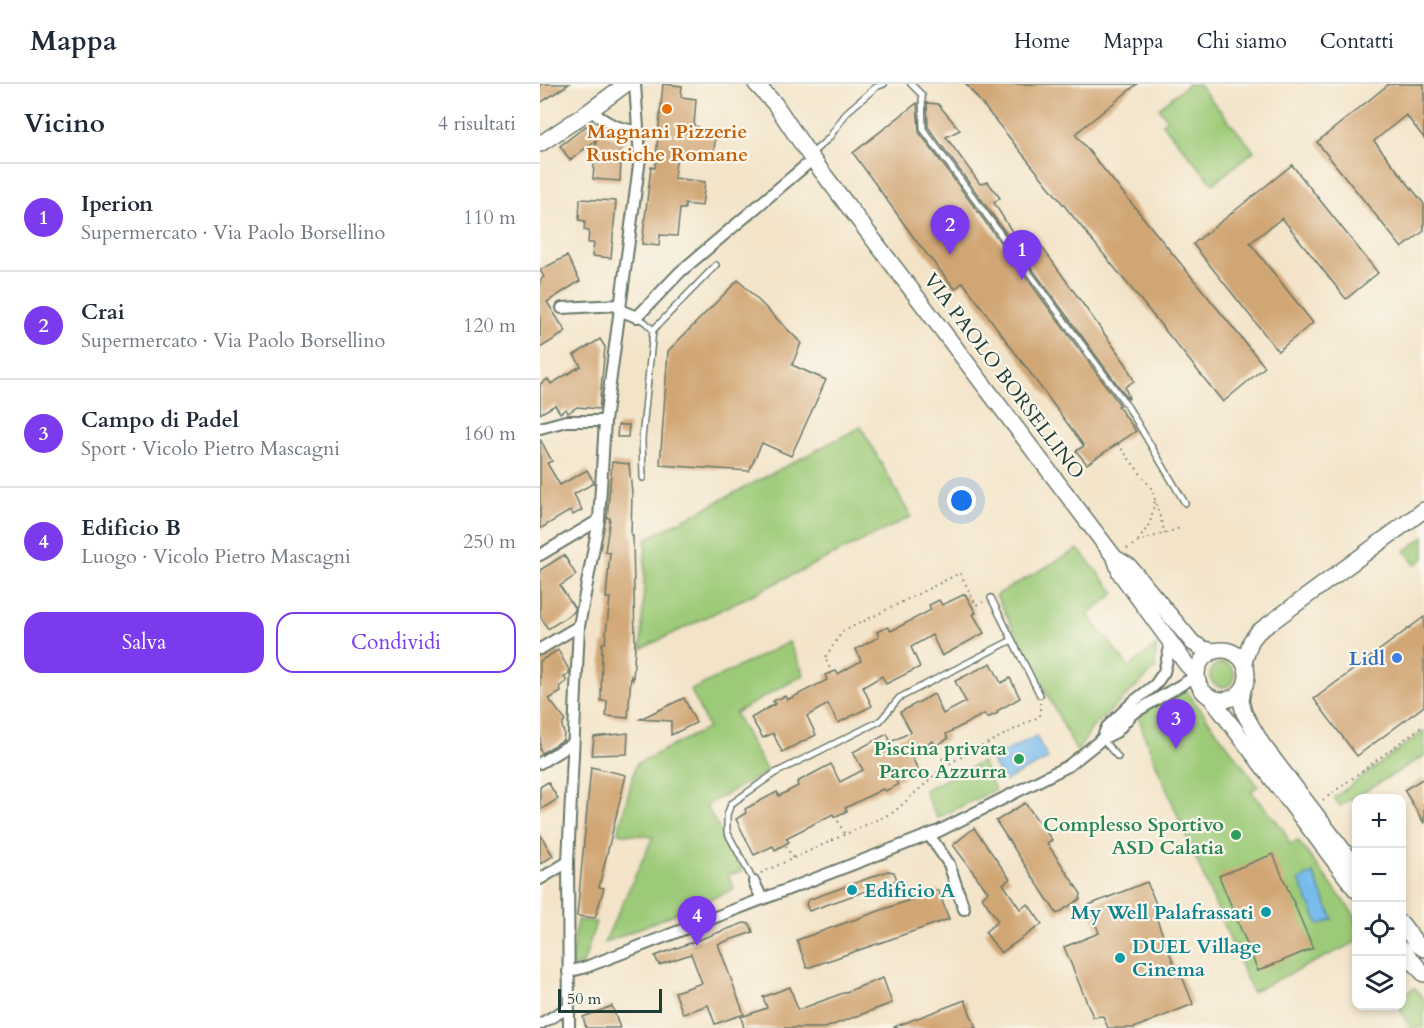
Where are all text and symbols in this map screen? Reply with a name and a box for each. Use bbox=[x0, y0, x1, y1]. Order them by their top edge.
text: Mappa bbox=[30, 22, 117, 60]
text: Home bbox=[1014, 27, 1070, 56]
text: Mappa bbox=[1103, 27, 1164, 56]
text: Chi siamo bbox=[1197, 27, 1287, 56]
text: Contatti bbox=[1320, 27, 1394, 56]
marker: Magnani Pizzerie Rustiche Romane bbox=[660, 102, 674, 116]
text: Vicino bbox=[24, 106, 105, 141]
text: 4 risultati bbox=[438, 110, 516, 137]
place label: Magnani Pizzerie Rustiche Romane bbox=[586, 118, 748, 168]
text: Iperion bbox=[81, 189, 153, 219]
text: 1 bbox=[38, 204, 49, 231]
text: 110 m bbox=[463, 204, 516, 231]
pin: 2 bbox=[930, 206, 970, 255]
text: Supermercato · Via Paolo Borsellino bbox=[81, 219, 385, 246]
pin: 1 bbox=[1002, 230, 1042, 280]
street label: VIA PAOLO BORSELLINO bbox=[917, 267, 1091, 485]
text: Crai bbox=[81, 297, 125, 327]
text: 2 bbox=[38, 312, 49, 339]
text: 120 m bbox=[463, 312, 516, 339]
text: Supermercato · Via Paolo Borsellino bbox=[81, 327, 385, 354]
text: Campo di Padel bbox=[81, 405, 239, 435]
text: 3 bbox=[38, 420, 49, 447]
text: 160 m bbox=[463, 420, 516, 447]
text: Sport · Vicolo Pietro Mascagni bbox=[81, 435, 340, 462]
your location bbox=[947, 486, 976, 515]
text: Edificio B bbox=[81, 513, 181, 543]
text: 4 bbox=[38, 528, 49, 555]
text: 250 m bbox=[463, 528, 516, 555]
text: Luogo · Vicolo Pietro Mascagni bbox=[81, 543, 351, 570]
button: Salva bbox=[24, 612, 264, 673]
button: Condividi bbox=[276, 612, 516, 673]
place label: Lidl bbox=[1349, 645, 1385, 672]
marker: Lidl bbox=[1390, 651, 1404, 665]
pin: 3 bbox=[1156, 700, 1196, 749]
place label: Piscina privata Parco Azzurra bbox=[873, 735, 1007, 785]
marker: Piscina privata Parco Azzurra bbox=[1012, 752, 1026, 766]
map controls bbox=[1352, 794, 1406, 1010]
button: + bbox=[1352, 794, 1406, 848]
place label: Complesso Sportivo ASD Calatia bbox=[1043, 811, 1224, 861]
marker: Complesso Sportivo ASD Calatia bbox=[1229, 828, 1243, 842]
button: − bbox=[1352, 848, 1406, 902]
place label: Edificio A bbox=[864, 877, 955, 904]
marker: Edificio A bbox=[845, 883, 859, 897]
pin: 4 bbox=[678, 896, 716, 946]
place label: My Well Palafrassati bbox=[1071, 899, 1254, 926]
button: locate bbox=[1352, 902, 1406, 956]
marker: My Well Palafrassati bbox=[1259, 905, 1273, 919]
place label: DUEL Village Cinema bbox=[1132, 933, 1261, 983]
marker: DUEL Village Cinema bbox=[1113, 951, 1127, 965]
button: layers bbox=[1352, 956, 1406, 1010]
scale bar bbox=[558, 986, 662, 1014]
text: 50 m bbox=[567, 988, 601, 1010]

